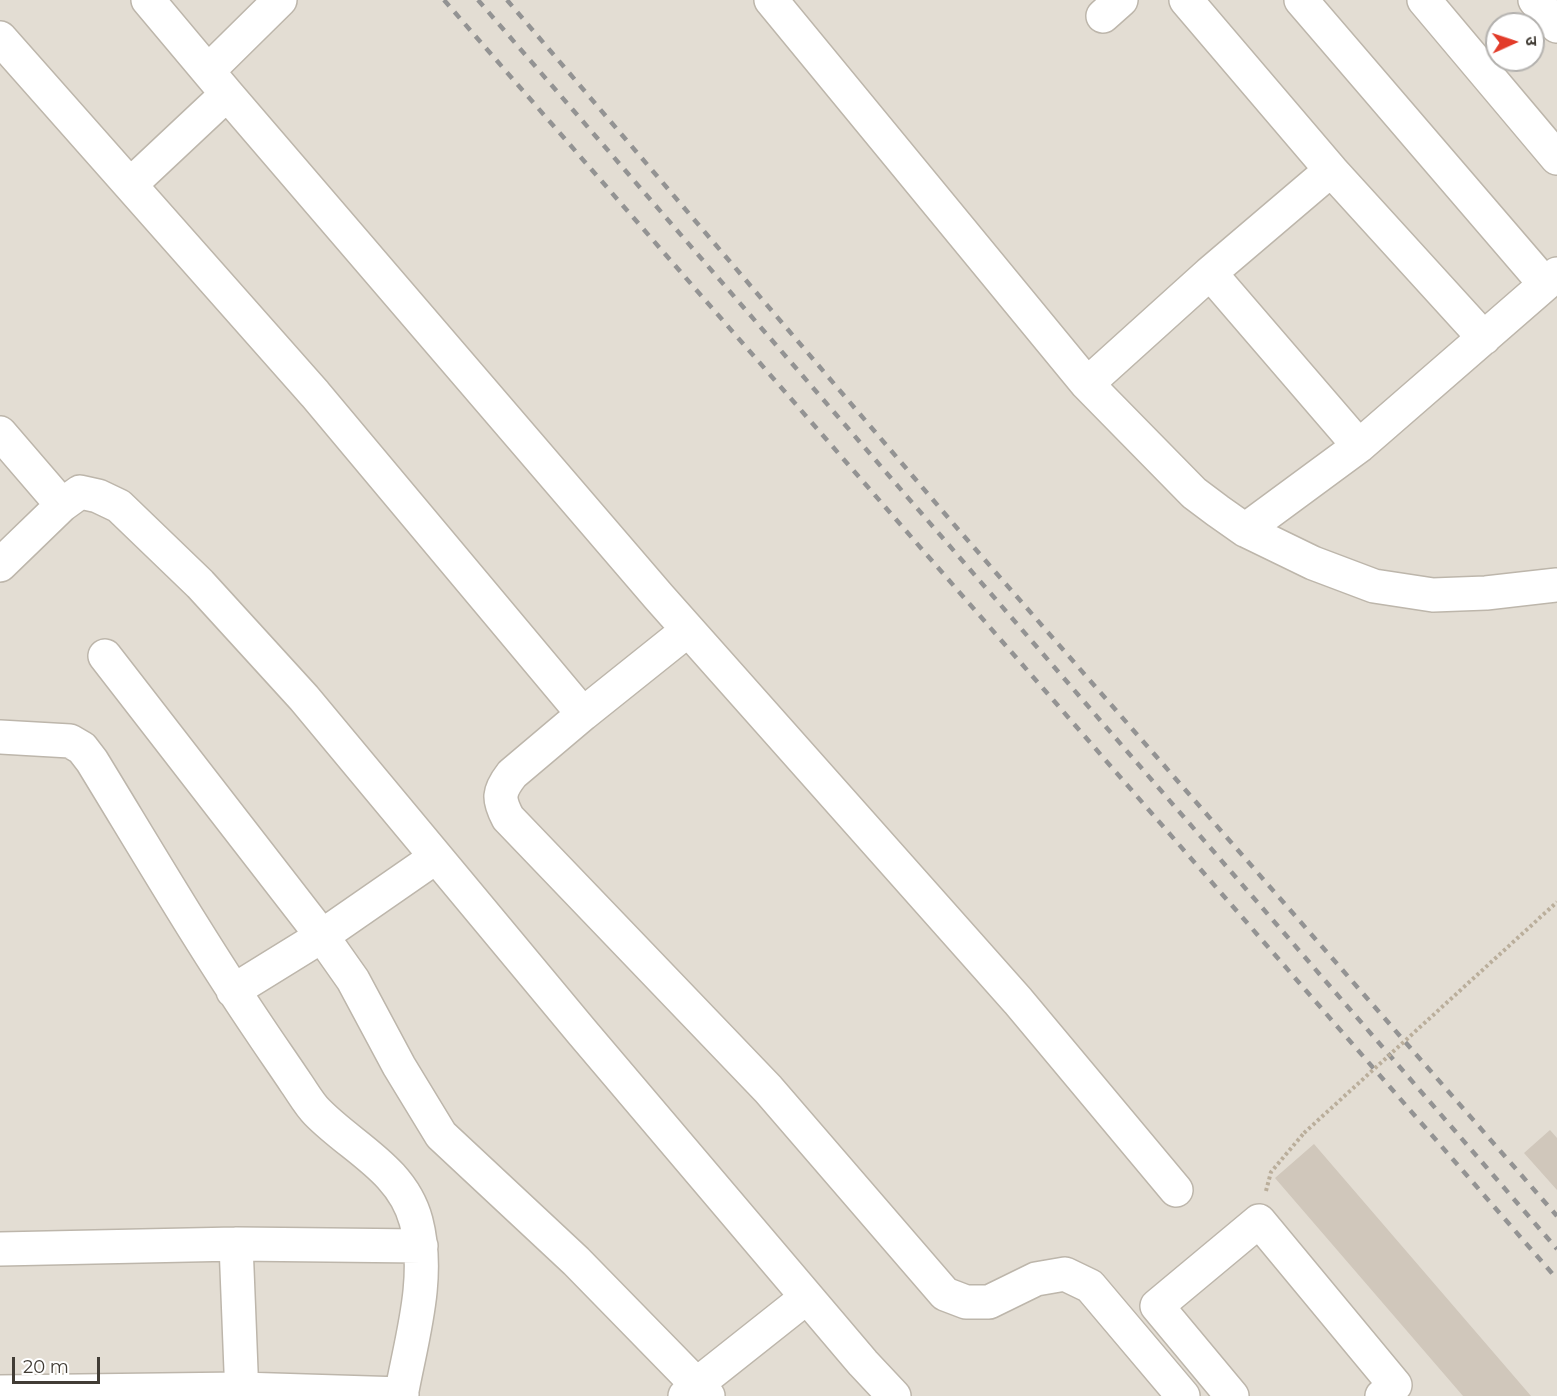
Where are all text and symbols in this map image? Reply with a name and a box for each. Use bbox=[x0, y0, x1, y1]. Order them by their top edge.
north arrow bbox=[1485, 12, 1545, 72]
text: उ bbox=[1522, 36, 1541, 46]
scale bar bbox=[15, 1345, 104, 1383]
text: 20 m bbox=[23, 1356, 69, 1378]

